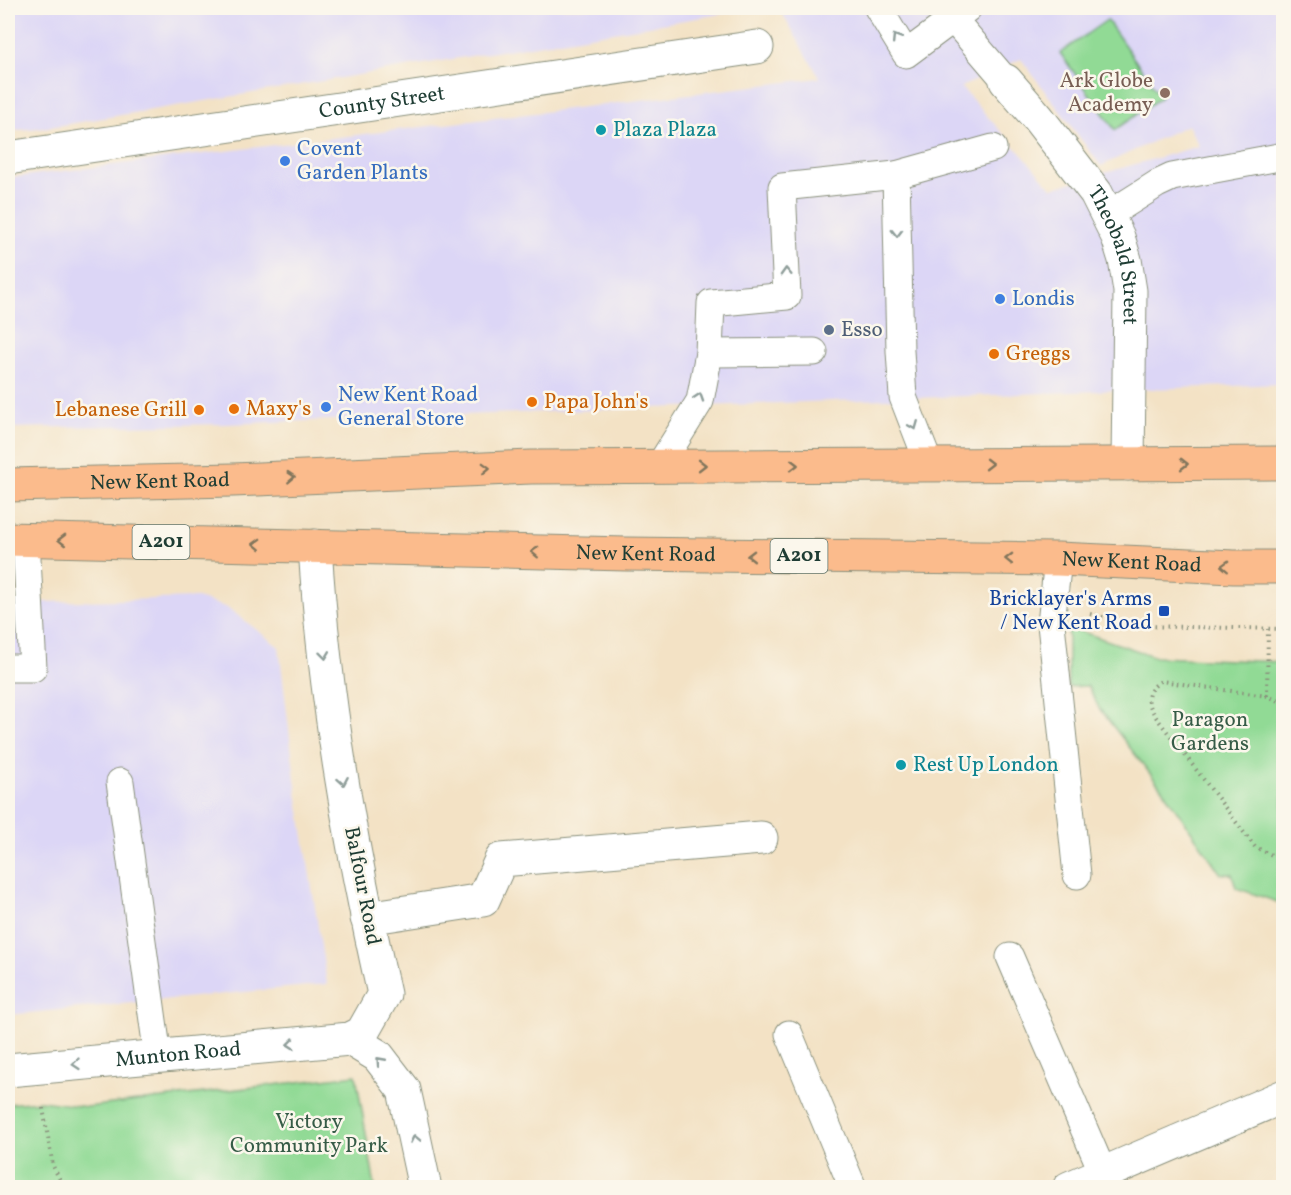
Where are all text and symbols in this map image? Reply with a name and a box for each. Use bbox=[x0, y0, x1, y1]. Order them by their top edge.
one-way arrow bbox=[892, 34, 904, 44]
place label: Ark Globe Academy bbox=[1060, 67, 1154, 120]
street label: County Street bbox=[317, 79, 447, 126]
marker: Ark Globe Academy bbox=[1158, 86, 1172, 100]
place label: Plaza Plaza bbox=[613, 116, 717, 145]
marker: Plaza Plaza bbox=[594, 123, 608, 137]
place label: Covent Garden Plants bbox=[297, 135, 428, 188]
marker: Covent Garden Plants bbox=[278, 154, 292, 168]
street label: Theobald Street bbox=[1081, 179, 1145, 325]
one-way arrow bbox=[891, 229, 903, 238]
one-way arrow bbox=[779, 268, 792, 277]
place label: Londis bbox=[1012, 285, 1075, 314]
marker: Londis bbox=[993, 292, 1007, 306]
place label: Esso bbox=[841, 316, 883, 345]
marker: Esso bbox=[822, 323, 836, 337]
place label: Greggs bbox=[1006, 340, 1071, 369]
marker: Greggs bbox=[987, 347, 1001, 361]
place label: New Kent Road General Store bbox=[338, 381, 478, 434]
place label: Papa John's bbox=[544, 388, 648, 417]
one-way arrow bbox=[692, 392, 704, 403]
place label: Maxy's bbox=[246, 395, 311, 424]
marker: Papa John's bbox=[525, 395, 539, 409]
place label: Lebanese Grill bbox=[55, 396, 187, 425]
marker: New Kent Road General Store bbox=[319, 400, 333, 414]
marker: Maxy's bbox=[227, 402, 241, 416]
marker: Lebanese Grill bbox=[192, 403, 206, 417]
one-way arrow bbox=[907, 419, 919, 430]
one-way arrow bbox=[1179, 457, 1188, 470]
one-way arrow bbox=[984, 458, 993, 470]
one-way arrow bbox=[697, 459, 706, 471]
one-way arrow bbox=[789, 459, 798, 471]
one-way arrow bbox=[481, 462, 490, 474]
street label: New Kent Road bbox=[90, 466, 230, 498]
one-way arrow bbox=[286, 471, 295, 484]
road number: A201 bbox=[132, 525, 190, 559]
one-way arrow bbox=[57, 534, 66, 546]
one-way arrow bbox=[252, 538, 261, 551]
street label: New Kent Road bbox=[575, 538, 716, 570]
road number: A201 bbox=[770, 539, 828, 573]
street label: New Kent Road bbox=[1061, 545, 1202, 580]
one-way arrow bbox=[531, 546, 540, 558]
one-way arrow bbox=[747, 550, 756, 562]
one-way arrow bbox=[1005, 552, 1014, 565]
one-way arrow bbox=[1221, 560, 1230, 573]
place label: Bricklayer's Arms / New Kent Road bbox=[989, 585, 1152, 638]
marker: Bricklayer's Arms / New Kent Road bbox=[1157, 604, 1171, 618]
one-way arrow bbox=[318, 650, 331, 659]
park label: Paragon Gardens bbox=[1171, 706, 1249, 759]
place label: Rest Up London bbox=[913, 751, 1059, 780]
marker: Rest Up London bbox=[894, 758, 908, 772]
one-way arrow bbox=[337, 776, 349, 786]
street label: Balfour Road bbox=[336, 824, 388, 948]
street label: Munton Road bbox=[114, 1034, 242, 1075]
one-way arrow bbox=[287, 1037, 296, 1050]
one-way arrow bbox=[72, 1057, 81, 1070]
one-way arrow bbox=[376, 1057, 387, 1067]
park label: Victory Community Park bbox=[230, 1108, 389, 1161]
one-way arrow bbox=[409, 1134, 422, 1144]

